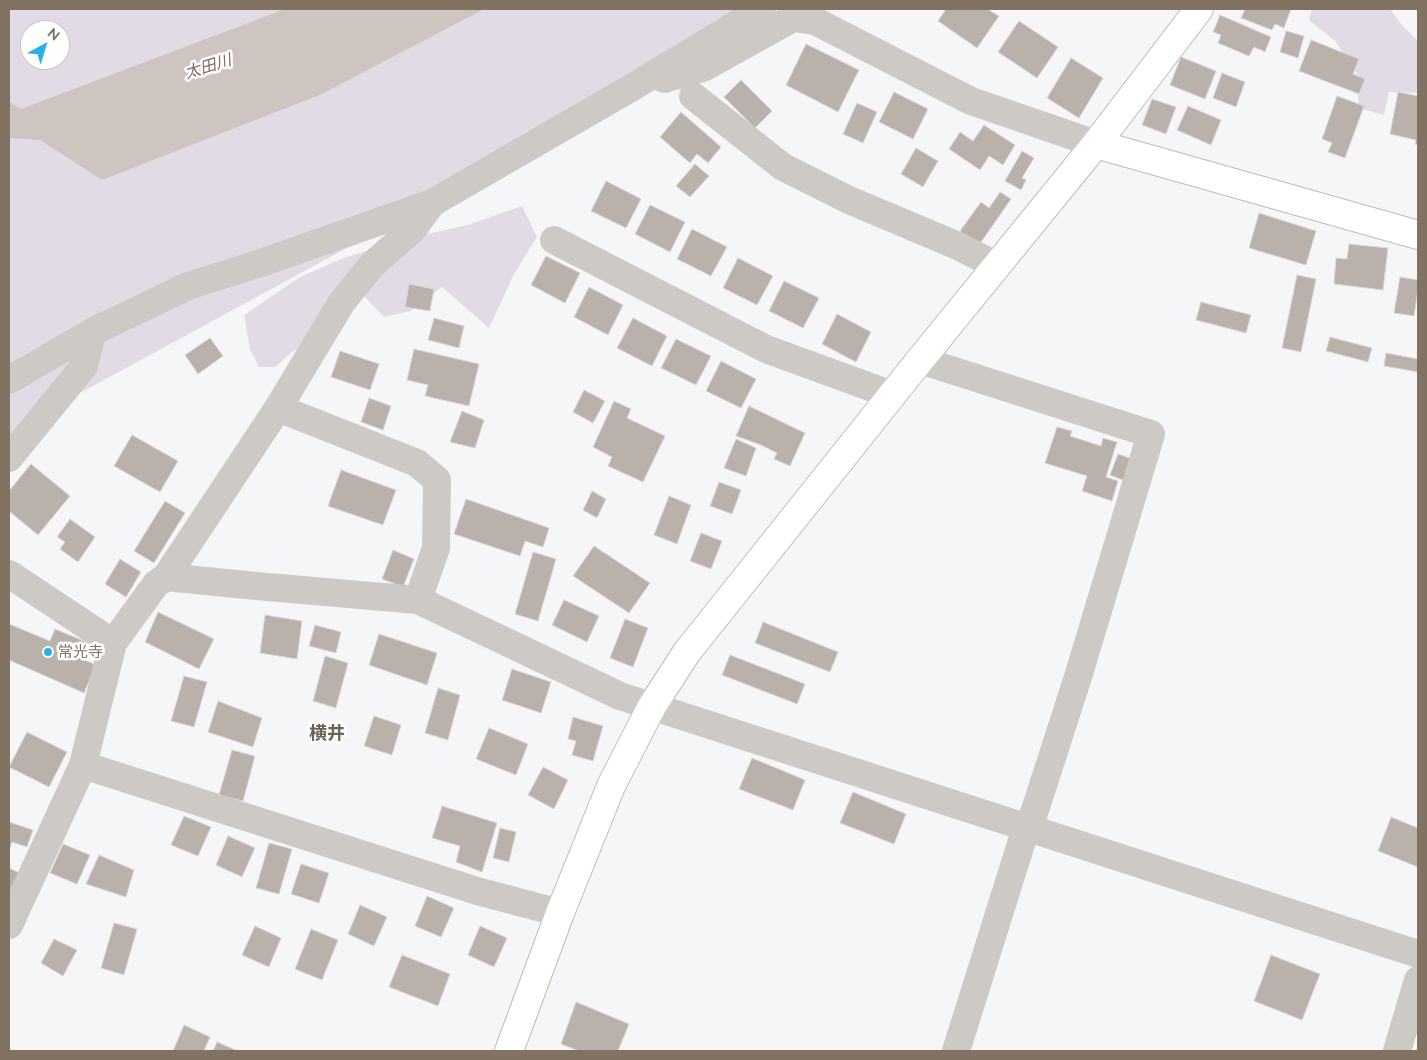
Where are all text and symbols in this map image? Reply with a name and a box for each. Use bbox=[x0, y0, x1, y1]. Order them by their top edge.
north arrow bbox=[20, 20, 70, 70]
text: N bbox=[45, 25, 63, 44]
water label: 太田川 bbox=[182, 51, 234, 83]
place label: 常光寺 bbox=[58, 643, 103, 661]
marker: 常光寺 bbox=[42, 646, 54, 658]
district label: 横井 bbox=[309, 723, 345, 745]

